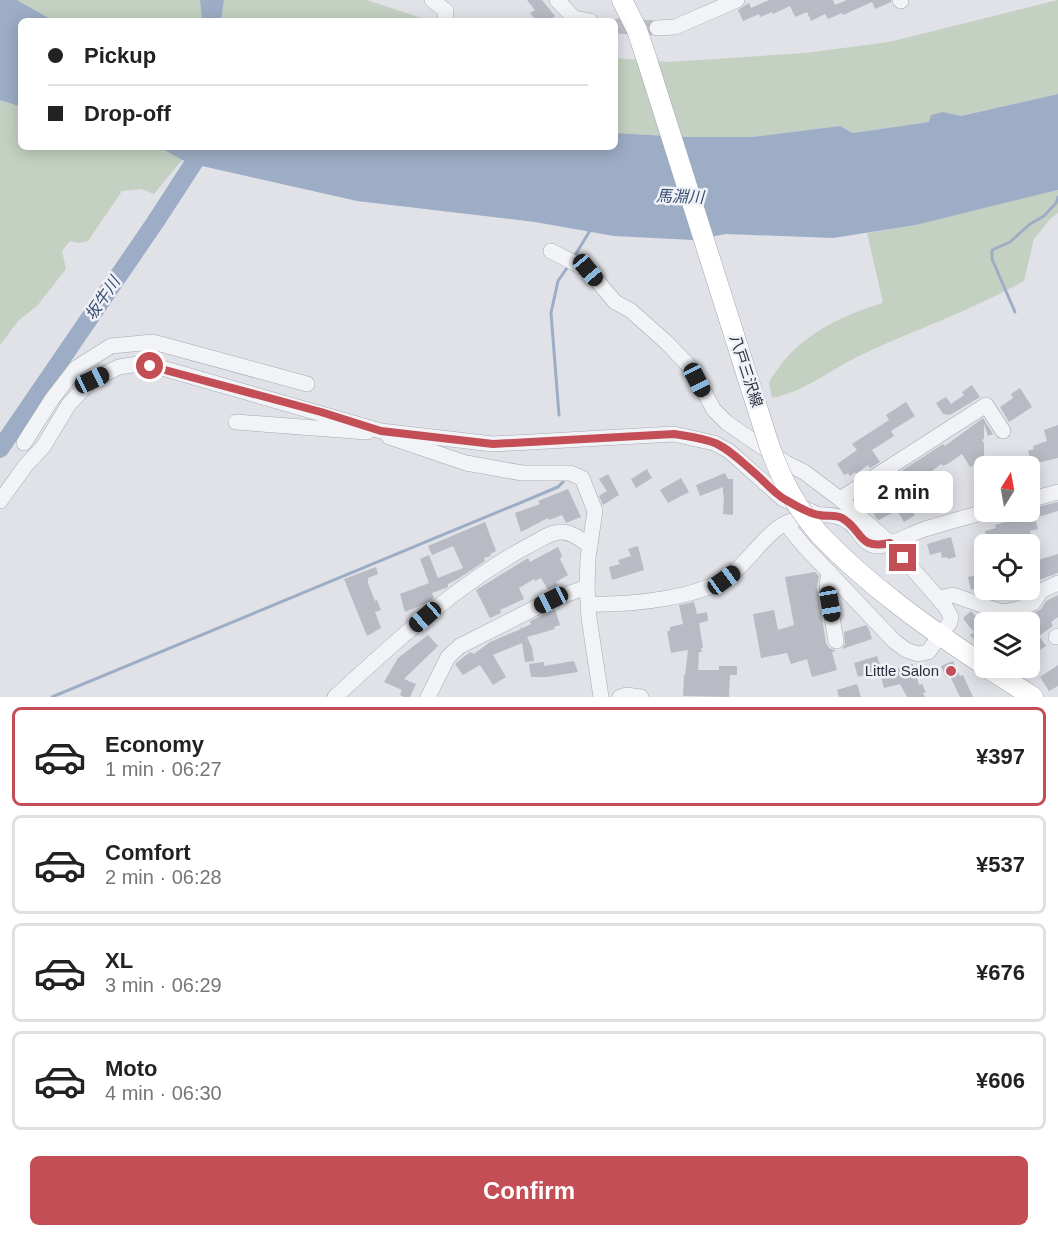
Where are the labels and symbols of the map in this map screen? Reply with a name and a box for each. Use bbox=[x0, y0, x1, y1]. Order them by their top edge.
water label: 馬淵川 bbox=[656, 187, 706, 206]
car bbox=[570, 250, 606, 290]
water label: 坂牛川 bbox=[82, 272, 124, 323]
street label: 八戸三沢線 bbox=[727, 333, 766, 409]
route start bbox=[136, 352, 163, 379]
car bbox=[681, 360, 713, 400]
car bbox=[72, 364, 112, 396]
north arrow bbox=[974, 456, 1040, 522]
callout: 2 min bbox=[854, 471, 952, 513]
route end bbox=[889, 544, 916, 571]
car bbox=[704, 562, 744, 598]
car bbox=[531, 584, 571, 616]
car bbox=[818, 585, 842, 623]
car bbox=[406, 598, 444, 636]
place label: Little Salon bbox=[865, 662, 939, 679]
marker: Little Salon bbox=[944, 664, 958, 678]

